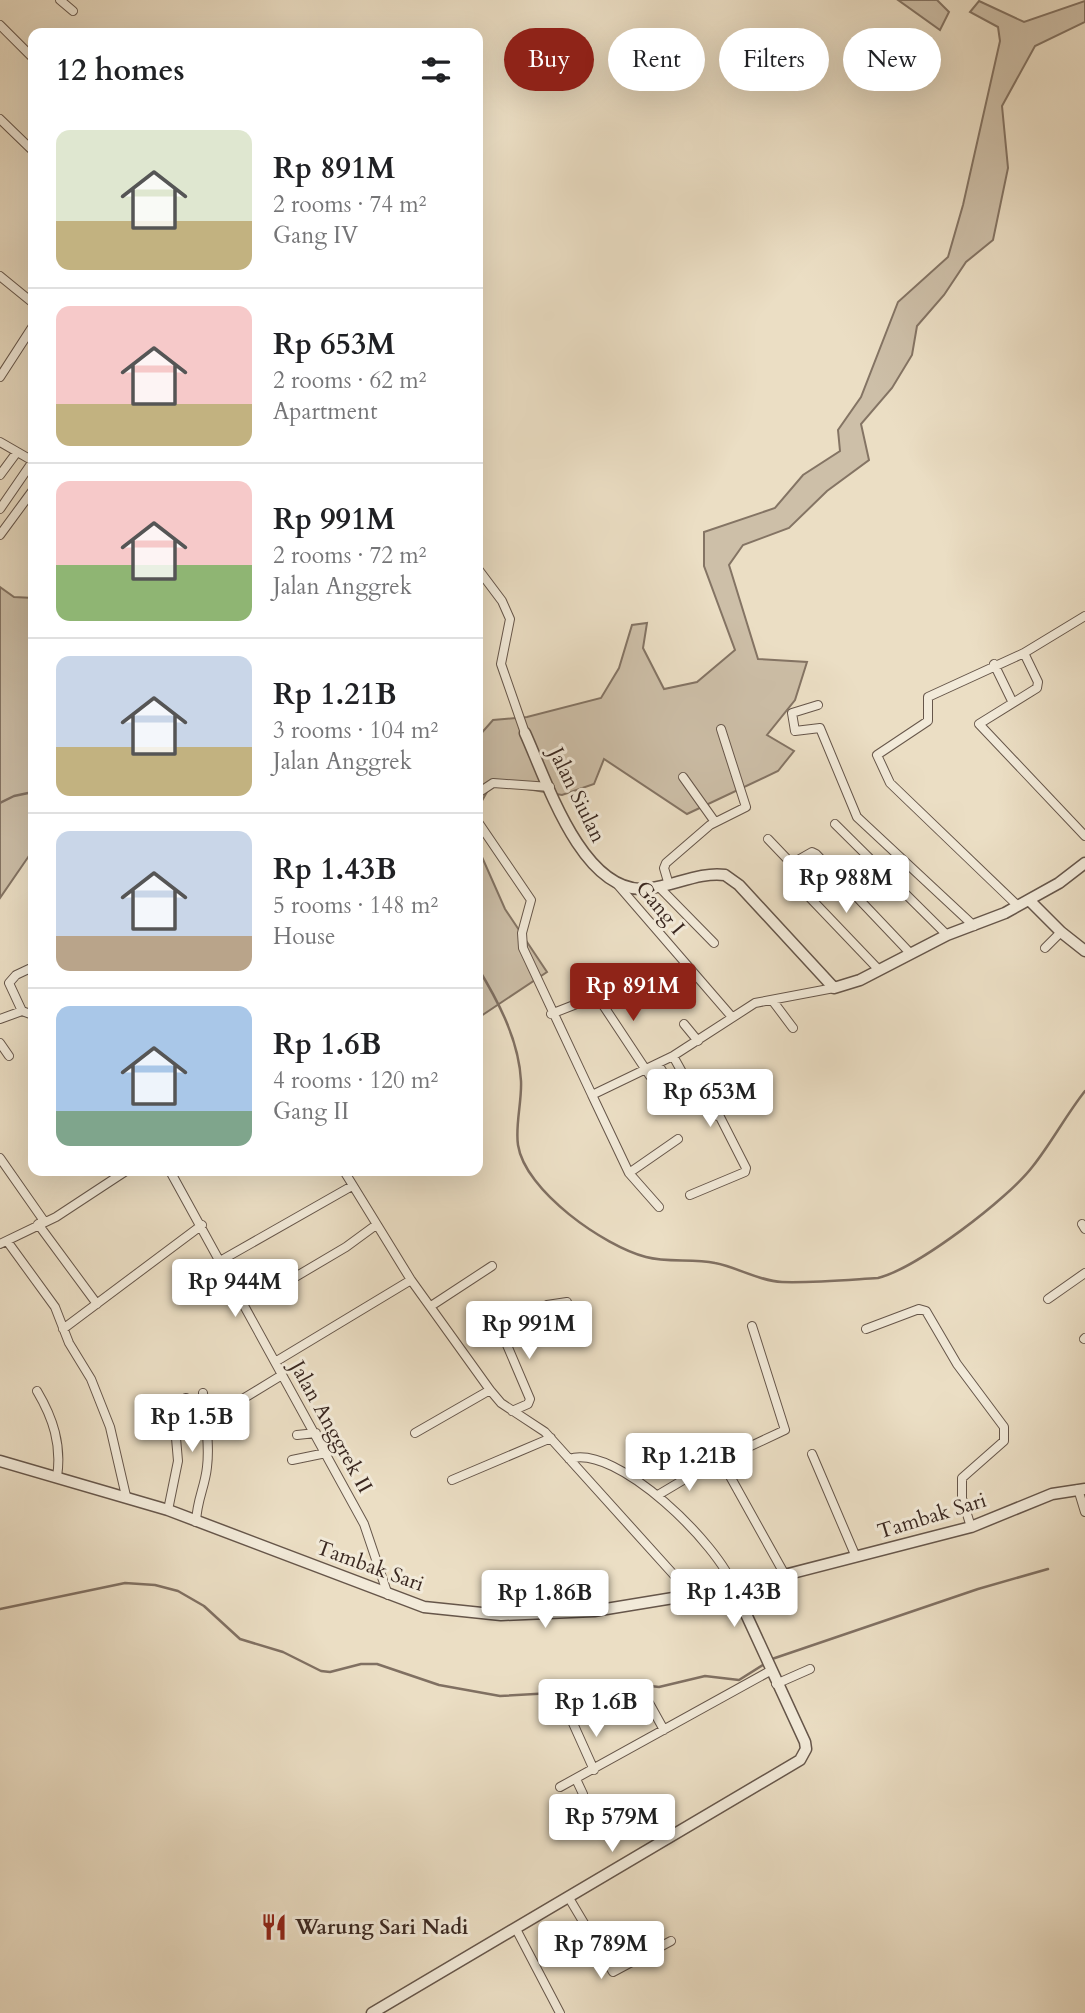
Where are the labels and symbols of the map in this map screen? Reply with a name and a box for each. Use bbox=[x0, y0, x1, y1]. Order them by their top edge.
street label: Jalan Siulan bbox=[540, 740, 613, 847]
pin: Rp 988M bbox=[781, 856, 911, 915]
street label: Gang I bbox=[629, 875, 691, 941]
pin: Rp 891M bbox=[568, 964, 698, 1023]
pin: Rp 653M bbox=[645, 1070, 775, 1129]
pin: Rp 944M bbox=[170, 1260, 300, 1319]
pin: Rp 991M bbox=[464, 1302, 594, 1361]
street label: Jalan Anggrek II bbox=[281, 1353, 379, 1498]
pin: Rp 1.5B bbox=[127, 1394, 257, 1454]
pin: Rp 1.21B bbox=[617, 1434, 761, 1493]
street label: Tambak Sari bbox=[874, 1486, 990, 1546]
street label: Tambak Sari bbox=[312, 1533, 428, 1599]
pin: Rp 1.86B bbox=[473, 1570, 617, 1630]
pin: Rp 1.43B bbox=[662, 1570, 806, 1629]
pin: Rp 1.6B bbox=[531, 1680, 661, 1739]
pin: Rp 579M bbox=[547, 1794, 677, 1854]
restaurant icon: Warung Sari Nadi bbox=[259, 1912, 289, 1942]
place label: Warung Sari Nadi bbox=[294, 1913, 469, 1942]
pin: Rp 789M bbox=[536, 1922, 666, 1981]

